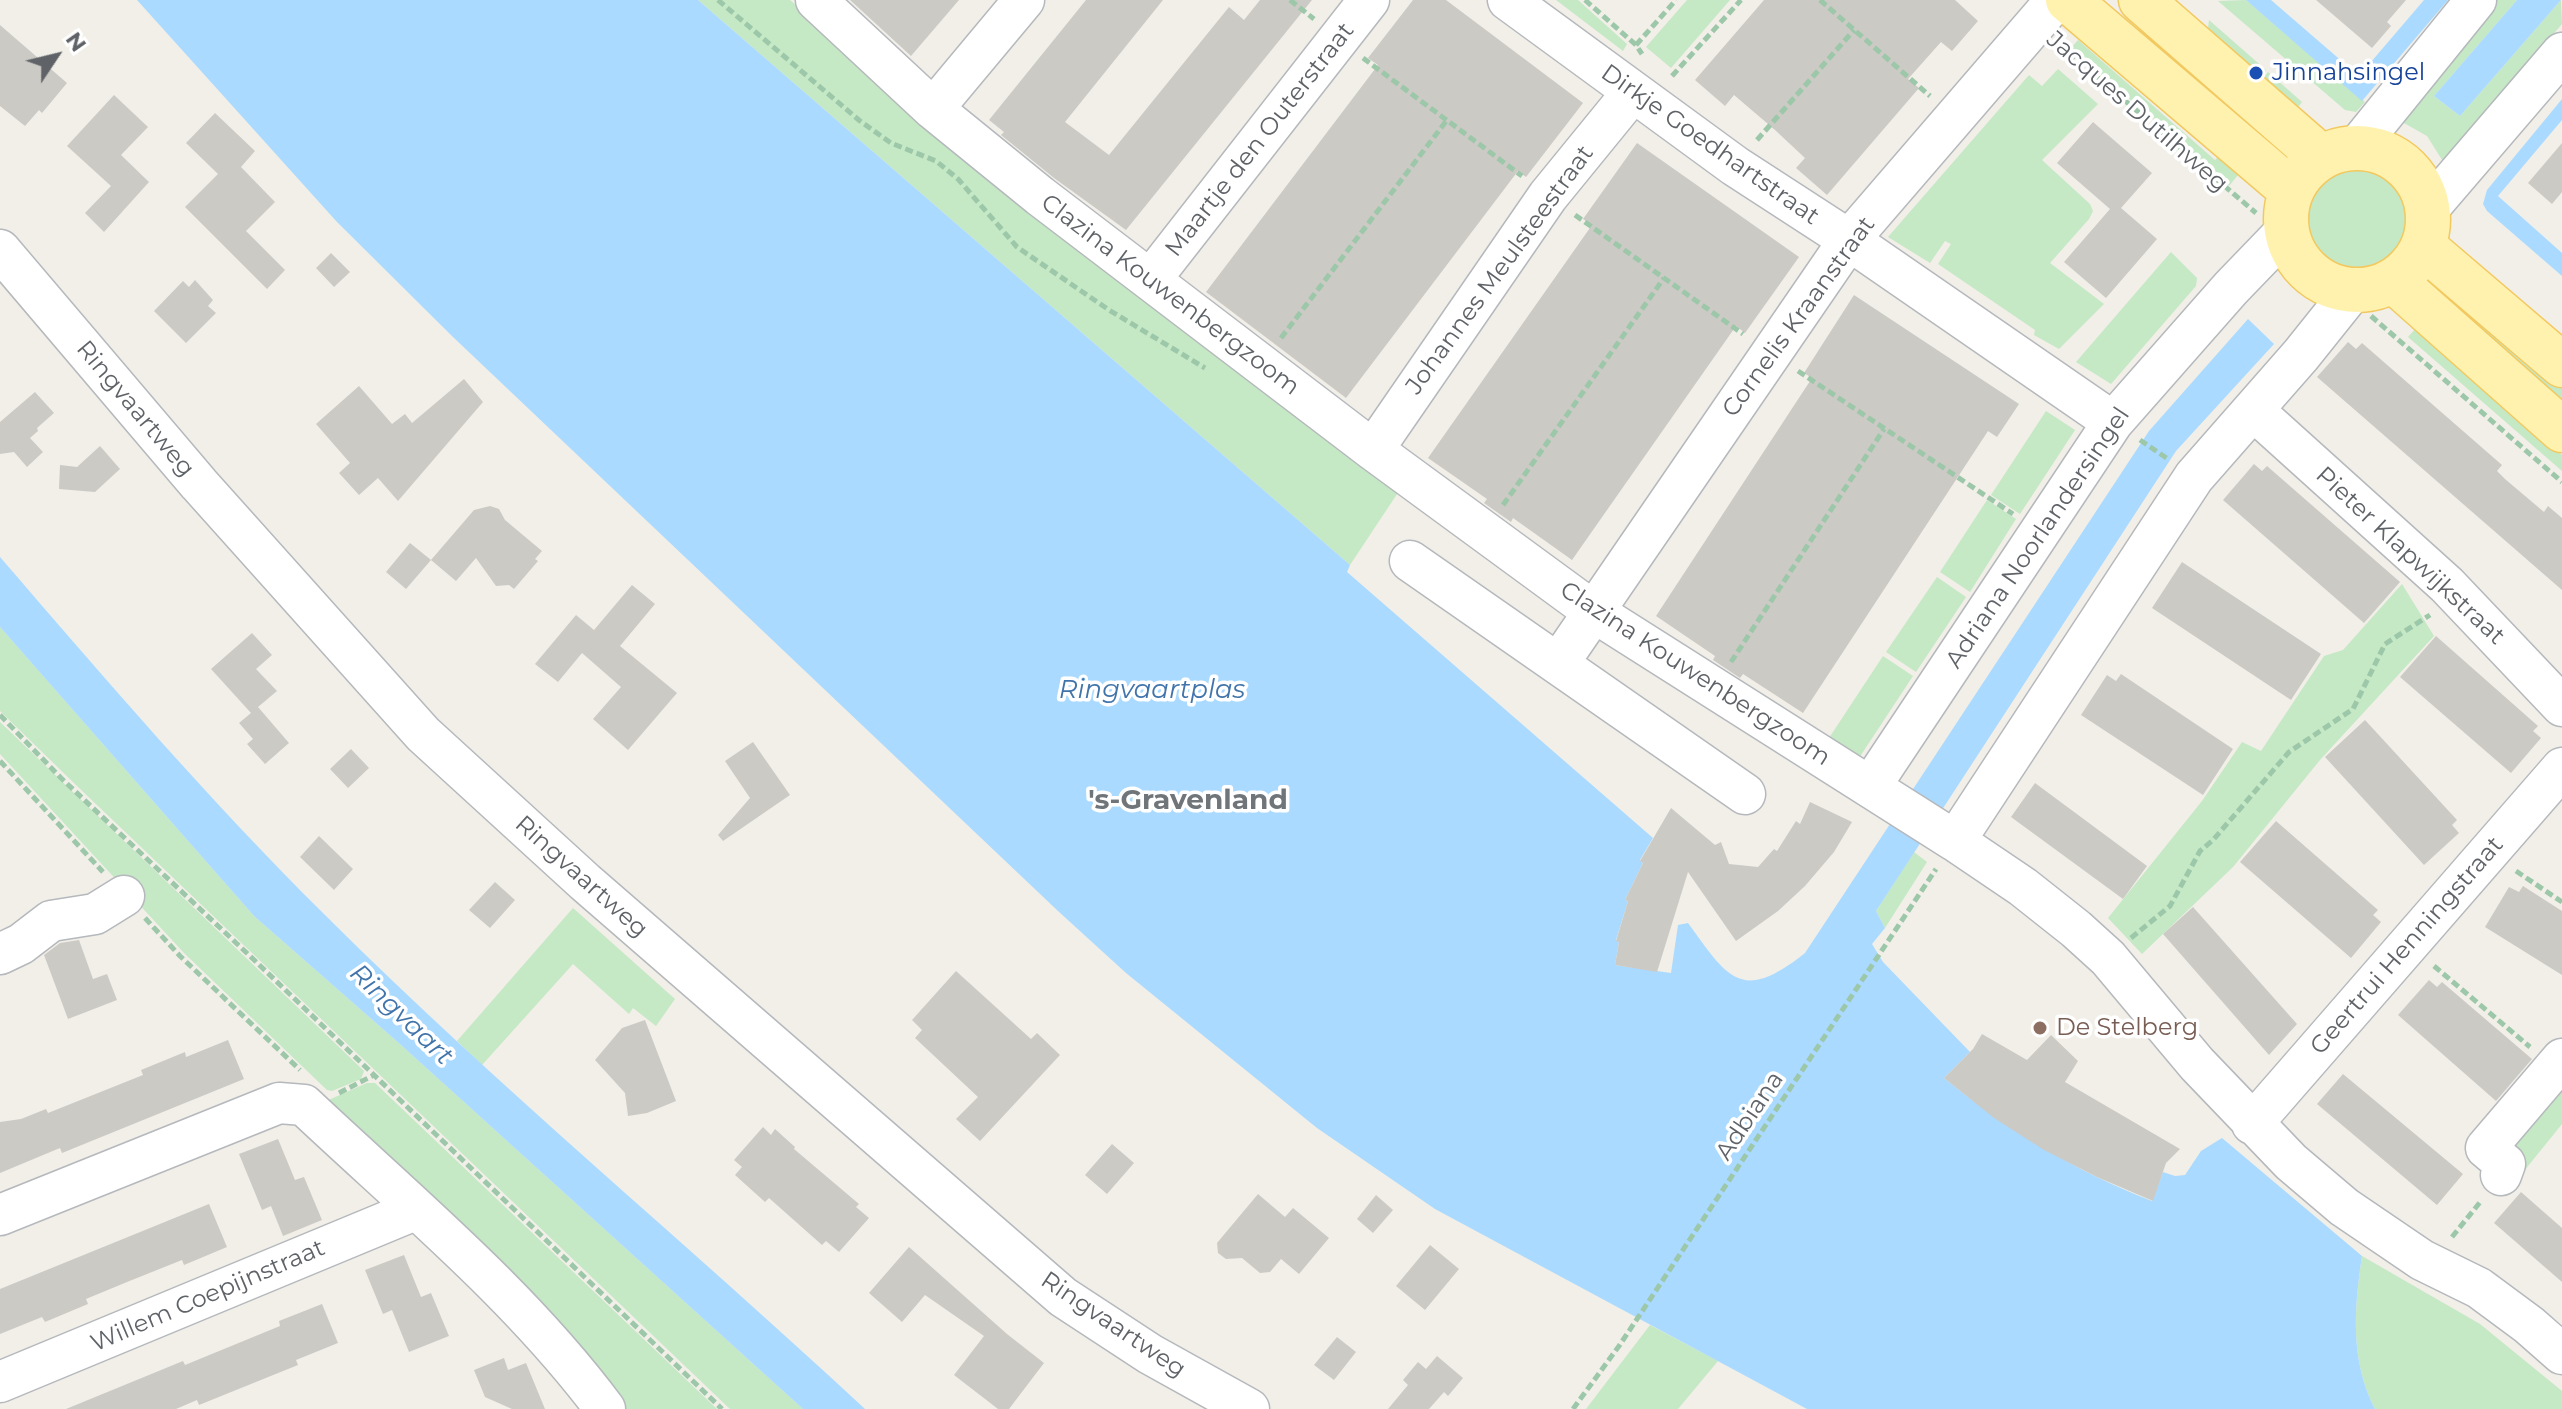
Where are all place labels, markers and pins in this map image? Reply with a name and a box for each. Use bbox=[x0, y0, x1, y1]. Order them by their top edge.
place label: Jinnahsingel bbox=[2272, 59, 2425, 87]
marker: Jinnahsingel bbox=[2247, 64, 2265, 82]
place label: De Stelberg bbox=[2056, 1014, 2198, 1042]
marker: De Stelberg bbox=[2031, 1019, 2049, 1037]

